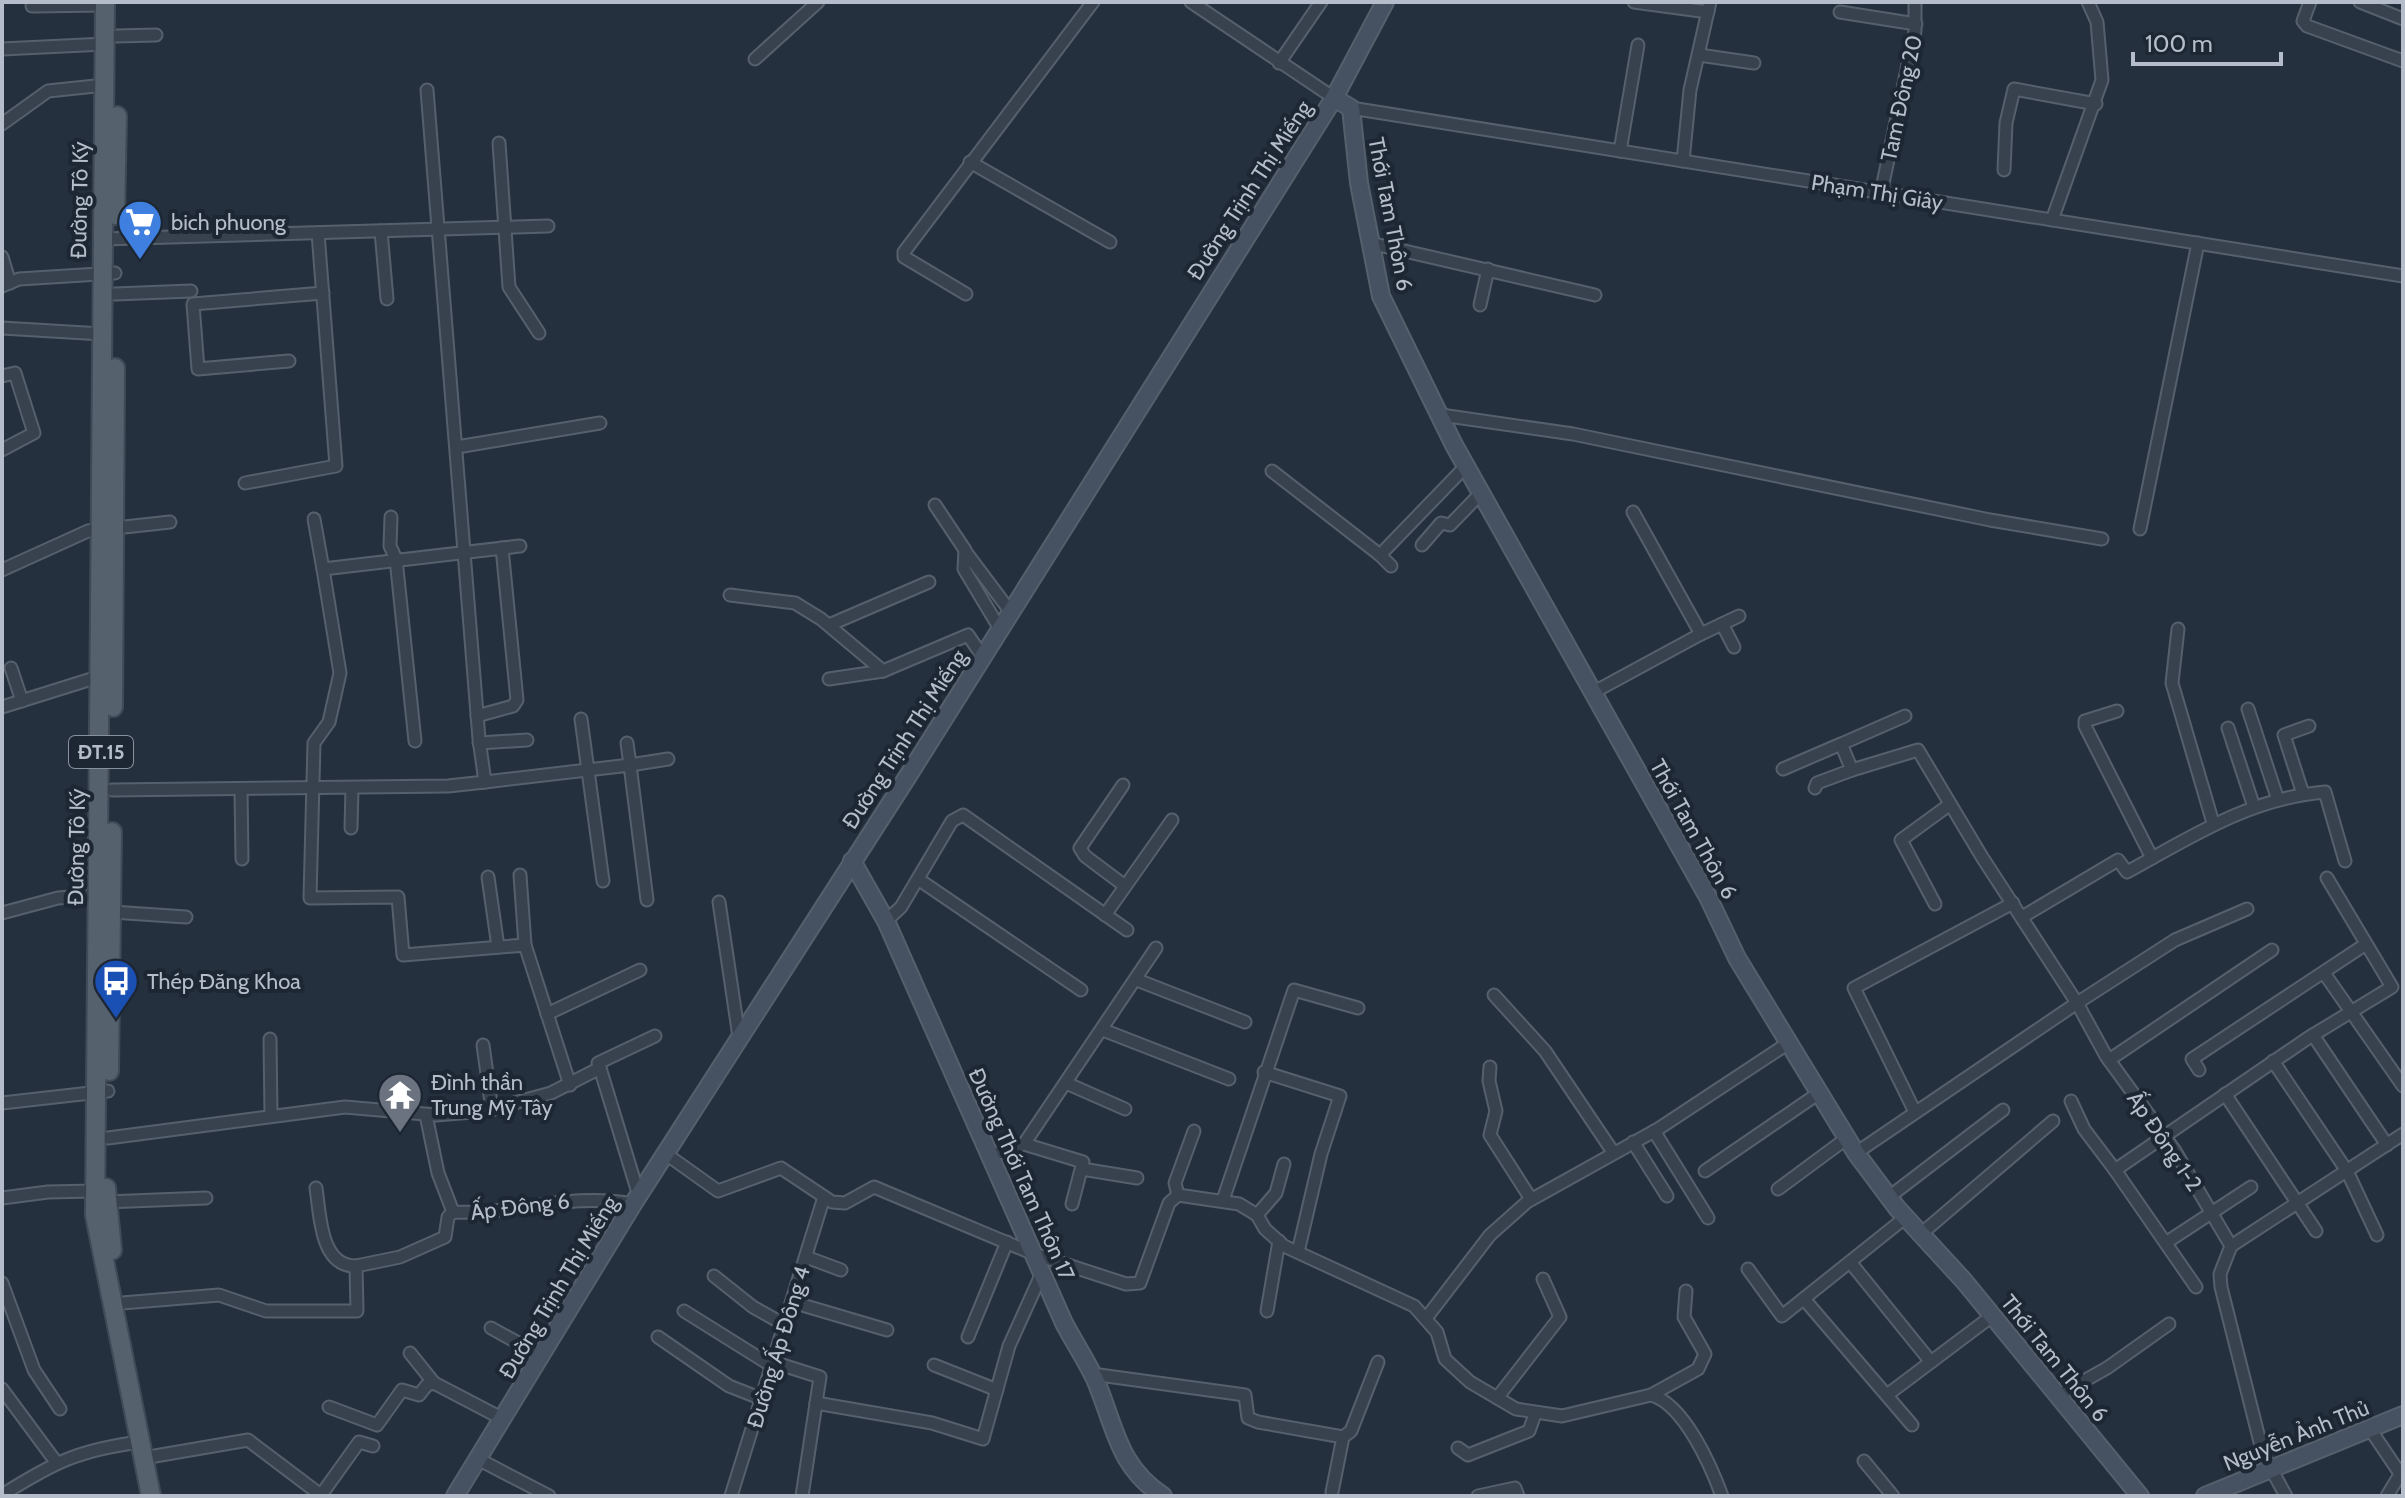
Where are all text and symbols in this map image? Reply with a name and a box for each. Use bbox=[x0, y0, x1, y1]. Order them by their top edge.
scale bar bbox=[2133, 16, 2281, 66]
text: 100 m bbox=[2145, 29, 2213, 58]
street label: Tam Đông 20 bbox=[1875, 32, 1928, 164]
street label: Đường Trịnh Thị Miếng bbox=[1181, 95, 1318, 285]
street label: Thới Tam Thôn 6 bbox=[1362, 135, 1419, 293]
street label: Đường Tô Ký bbox=[65, 141, 94, 259]
street label: Phạm Thị Giây bbox=[1809, 169, 1945, 216]
supermarket icon: bich phuong bbox=[116, 198, 164, 261]
place label: bich phuong bbox=[171, 209, 287, 236]
street label: Đường Trịnh Thị Miếng bbox=[836, 644, 973, 834]
road number: ĐT.15 bbox=[69, 736, 133, 768]
street label: Thới Tam Thôn 6 bbox=[1644, 755, 1743, 904]
street label: Đường Tô Ký bbox=[62, 788, 91, 906]
bus stop icon: Thép Đăng Khoa bbox=[92, 957, 140, 1020]
place label: Thép Đăng Khoa bbox=[147, 968, 301, 995]
street label: Đường Thới Tam Thôn 17 bbox=[963, 1064, 1081, 1284]
place label: Đình thần Trung Mỹ Tây bbox=[431, 1069, 553, 1121]
temple icon: Đình thần Trung Mỹ Tây bbox=[376, 1071, 424, 1134]
street label: Ấp Đông 1-2 bbox=[2121, 1085, 2210, 1196]
street label: Ấp Đông 6 bbox=[469, 1185, 571, 1226]
street label: Đường Trịnh Thị Miếng bbox=[493, 1190, 624, 1384]
street label: Đường Ấp Đông 4 bbox=[739, 1262, 816, 1431]
street label: Thới Tam Thôn 6 bbox=[1995, 1289, 2114, 1427]
street label: Nguyễn Ảnh Thủ bbox=[2219, 1394, 2373, 1477]

